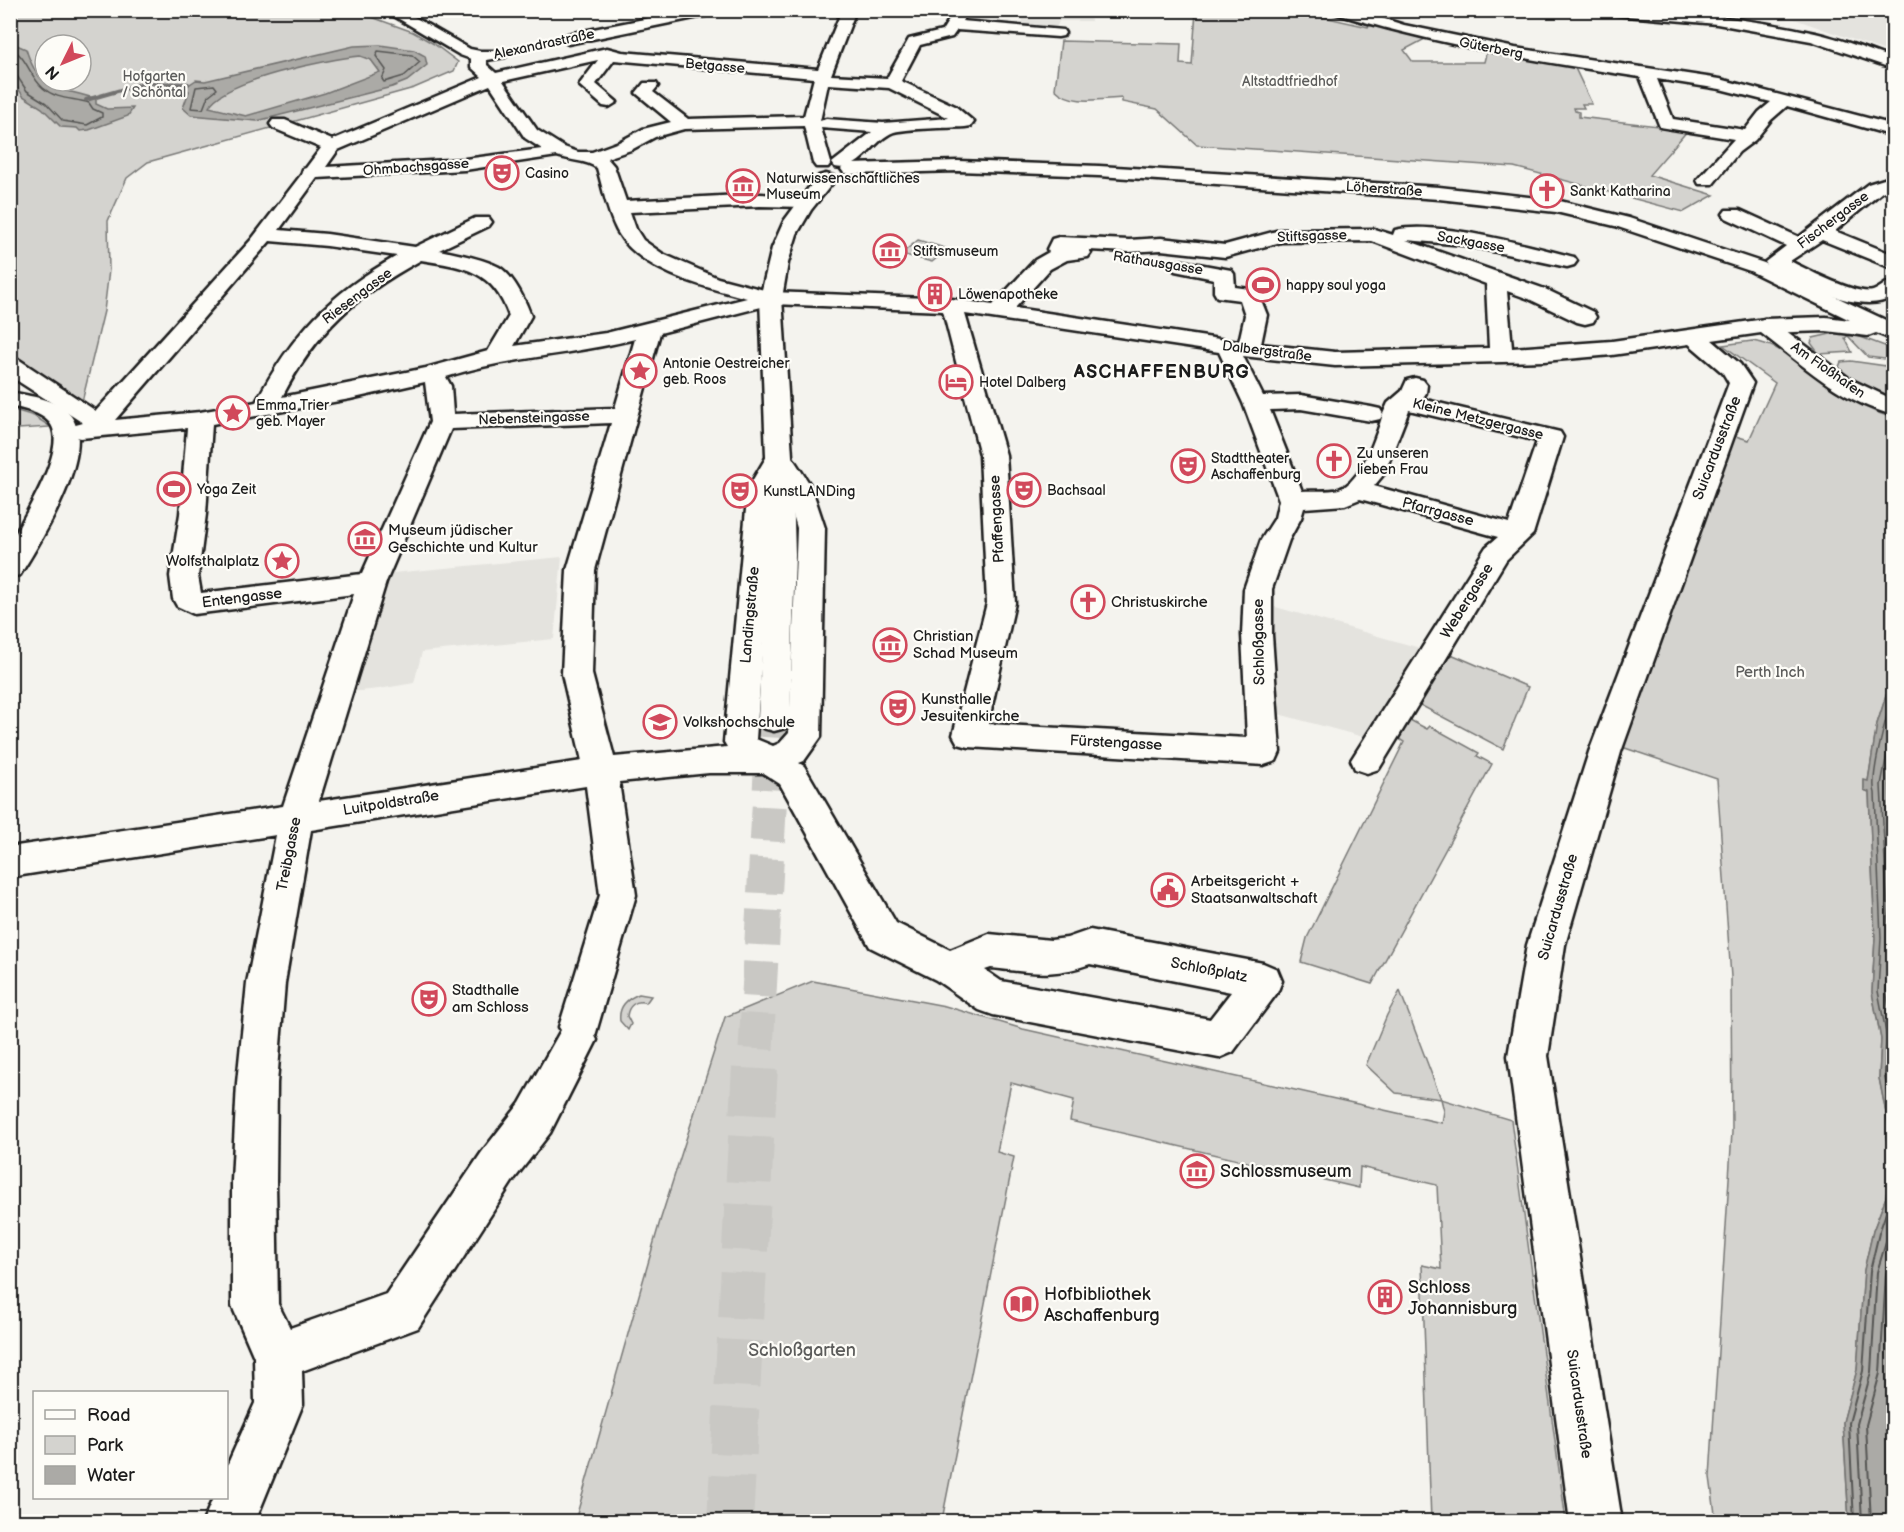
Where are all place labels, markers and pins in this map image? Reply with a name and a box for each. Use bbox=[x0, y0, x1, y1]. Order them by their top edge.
theatre icon: Casino bbox=[484, 155, 520, 191]
place label: Casino bbox=[525, 165, 569, 182]
museum icon: Naturwissenschaftliches Museum bbox=[725, 168, 761, 204]
place label: Naturwissenschaftliches Museum bbox=[766, 170, 920, 203]
church icon: Sankt Katharina bbox=[1529, 173, 1565, 209]
place label: Sankt Katharina bbox=[1570, 183, 1671, 200]
museum icon: Stiftsmuseum bbox=[872, 233, 908, 269]
place label: Stiftsmuseum bbox=[913, 243, 998, 260]
sports icon: happy soul yoga bbox=[1245, 267, 1281, 303]
building icon: Löwenapotheke bbox=[917, 276, 953, 312]
place label: happy soul yoga bbox=[1286, 277, 1386, 294]
place label: Löwenapotheke bbox=[958, 286, 1058, 303]
place icon: Antonie Oestreicher geb. Roos bbox=[622, 353, 658, 389]
place label: Antonie Oestreicher geb. Roos bbox=[663, 355, 790, 388]
hotel icon: Hotel Dalberg bbox=[938, 364, 974, 400]
place label: Hotel Dalberg bbox=[979, 374, 1066, 391]
place icon: Emma Trier geb. Mayer bbox=[215, 395, 251, 431]
place label: Emma Trier geb. Mayer bbox=[256, 397, 330, 430]
church icon: Zu unseren lieben Frau bbox=[1316, 443, 1352, 479]
place label: Zu unseren lieben Frau bbox=[1356, 445, 1429, 478]
theatre icon: Stadttheater Aschaffenburg bbox=[1170, 448, 1206, 484]
place label: Stadttheater Aschaffenburg bbox=[1211, 450, 1301, 483]
sports icon: Yoga Zeit bbox=[156, 471, 192, 507]
theatre icon: Bachsaal bbox=[1006, 472, 1042, 508]
theatre icon: KunstLANDing bbox=[722, 473, 758, 509]
place label: Yoga Zeit bbox=[196, 481, 257, 498]
place label: Bachsaal bbox=[1047, 482, 1106, 499]
place label: KunstLANDing bbox=[763, 483, 855, 500]
museum icon: Museum jüdischer Geschichte und Kultur bbox=[347, 521, 383, 557]
place label: Museum jüdischer Geschichte und Kultur bbox=[388, 521, 538, 557]
place icon: Wolfsthalplatz bbox=[264, 543, 300, 579]
place label: Wolfsthalplatz bbox=[166, 552, 260, 571]
church icon: Christuskirche bbox=[1070, 584, 1106, 620]
place label: Christuskirche bbox=[1111, 593, 1208, 612]
museum icon: Christian Schad Museum bbox=[872, 627, 908, 663]
place label: Christian Schad Museum bbox=[913, 627, 1018, 663]
theatre icon: Kunsthalle Jesuitenkirche bbox=[880, 690, 916, 726]
place label: Kunsthalle Jesuitenkirche bbox=[921, 690, 1019, 726]
school or university icon: Volkshochschule bbox=[642, 704, 678, 740]
place label: Volkshochschule bbox=[683, 713, 795, 732]
public building icon: Arbeitsgericht + Staatsanwaltschaft bbox=[1150, 872, 1186, 908]
place label: Arbeitsgericht + Staatsanwaltschaft bbox=[1191, 872, 1318, 908]
theatre icon: Stadthalle am Schloss bbox=[411, 981, 447, 1017]
place label: Stadthalle am Schloss bbox=[452, 981, 529, 1017]
museum icon: Schlossmuseum bbox=[1179, 1153, 1215, 1189]
place label: Schlossmuseum bbox=[1220, 1161, 1352, 1182]
place label: Schloss Johannisburg bbox=[1408, 1277, 1517, 1319]
building icon: Schloss Johannisburg bbox=[1367, 1279, 1403, 1315]
place label: Hofbibliothek Aschaffenburg bbox=[1044, 1284, 1160, 1326]
library icon: Hofbibliothek Aschaffenburg bbox=[1003, 1286, 1039, 1322]

